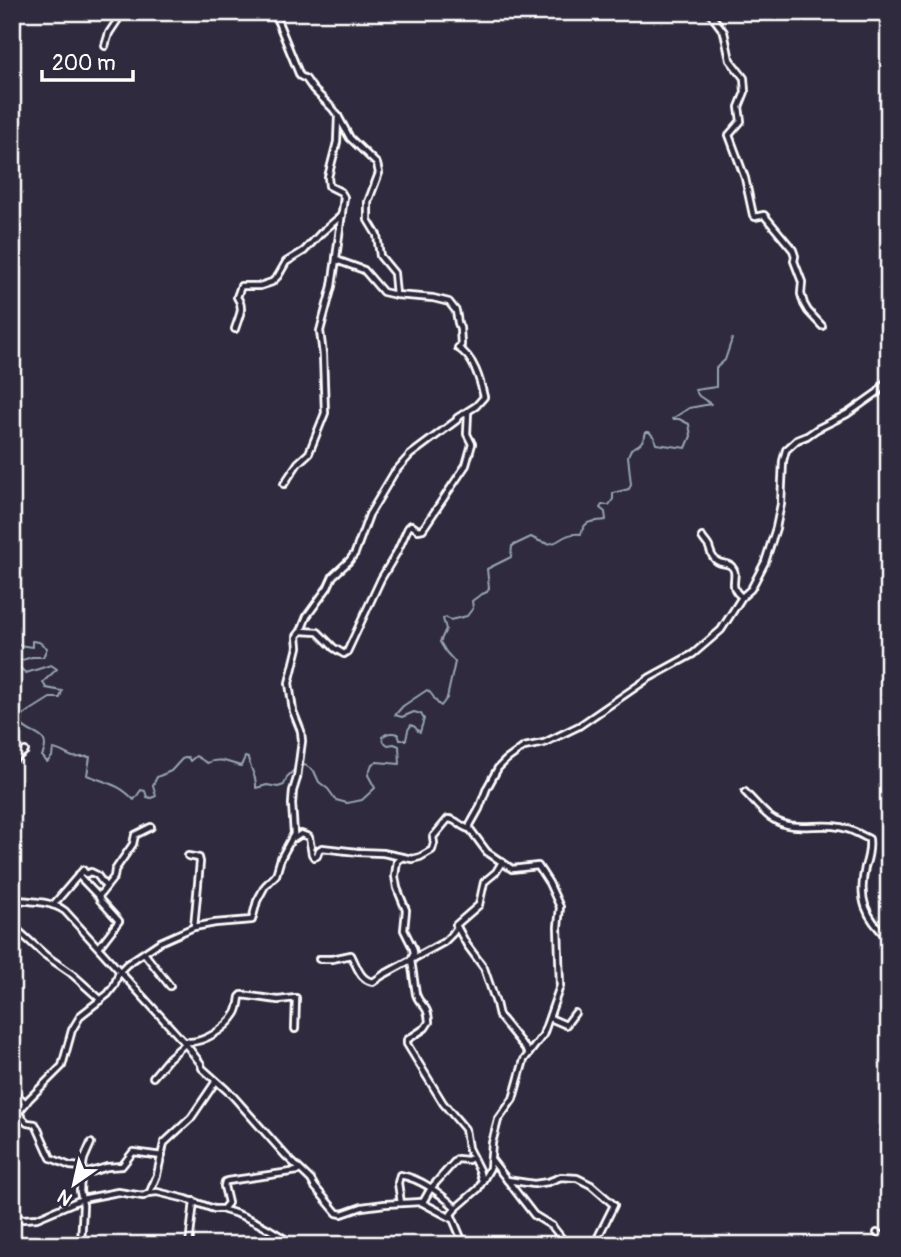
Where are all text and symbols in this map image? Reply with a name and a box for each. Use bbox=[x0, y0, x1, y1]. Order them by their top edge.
scale bar bbox=[42, 38, 133, 82]
text: 200 m bbox=[52, 50, 116, 77]
north arrow bbox=[38, 1148, 108, 1218]
text: N bbox=[53, 1184, 77, 1211]

